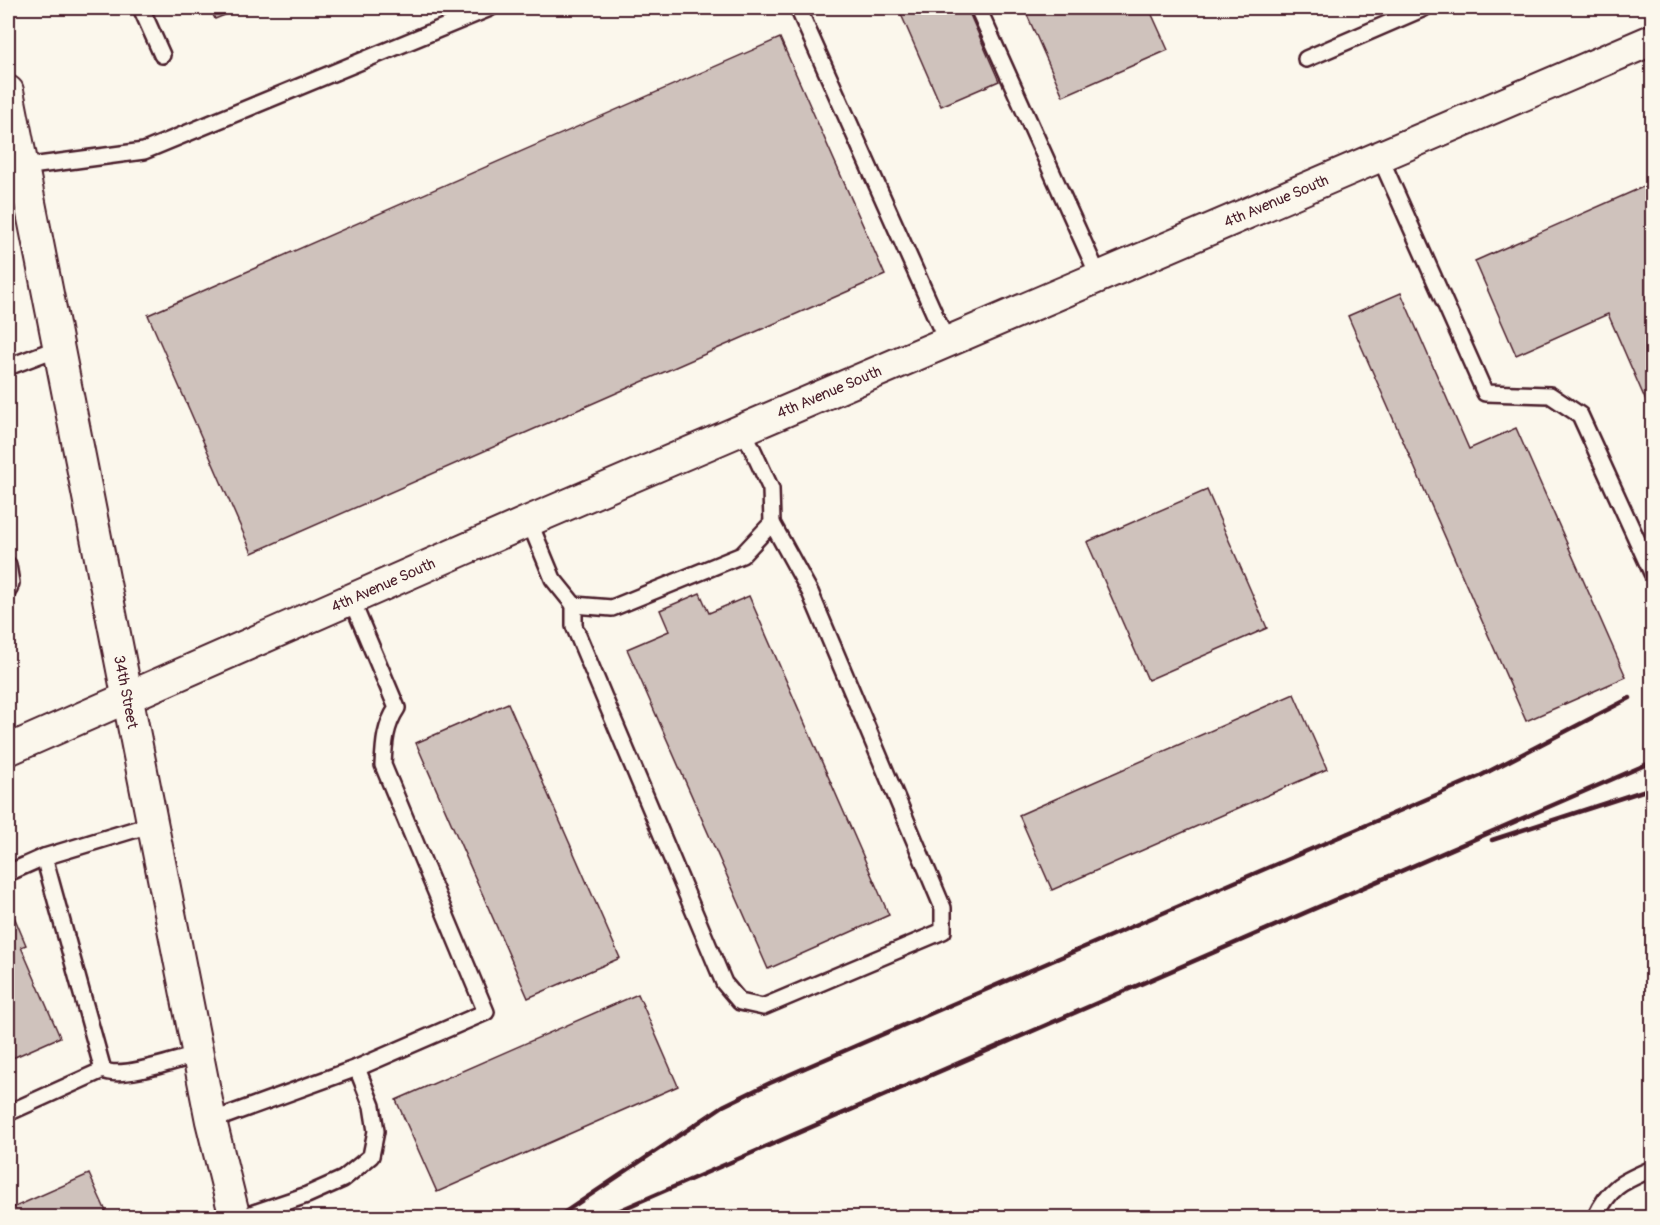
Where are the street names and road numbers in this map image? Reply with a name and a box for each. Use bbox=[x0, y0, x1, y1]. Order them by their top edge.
street label: 4th Avenue South bbox=[1221, 171, 1331, 232]
street label: 4th Avenue South bbox=[774, 362, 884, 423]
street label: 4th Avenue South bbox=[328, 554, 438, 617]
street label: 34th Street bbox=[109, 654, 142, 731]

